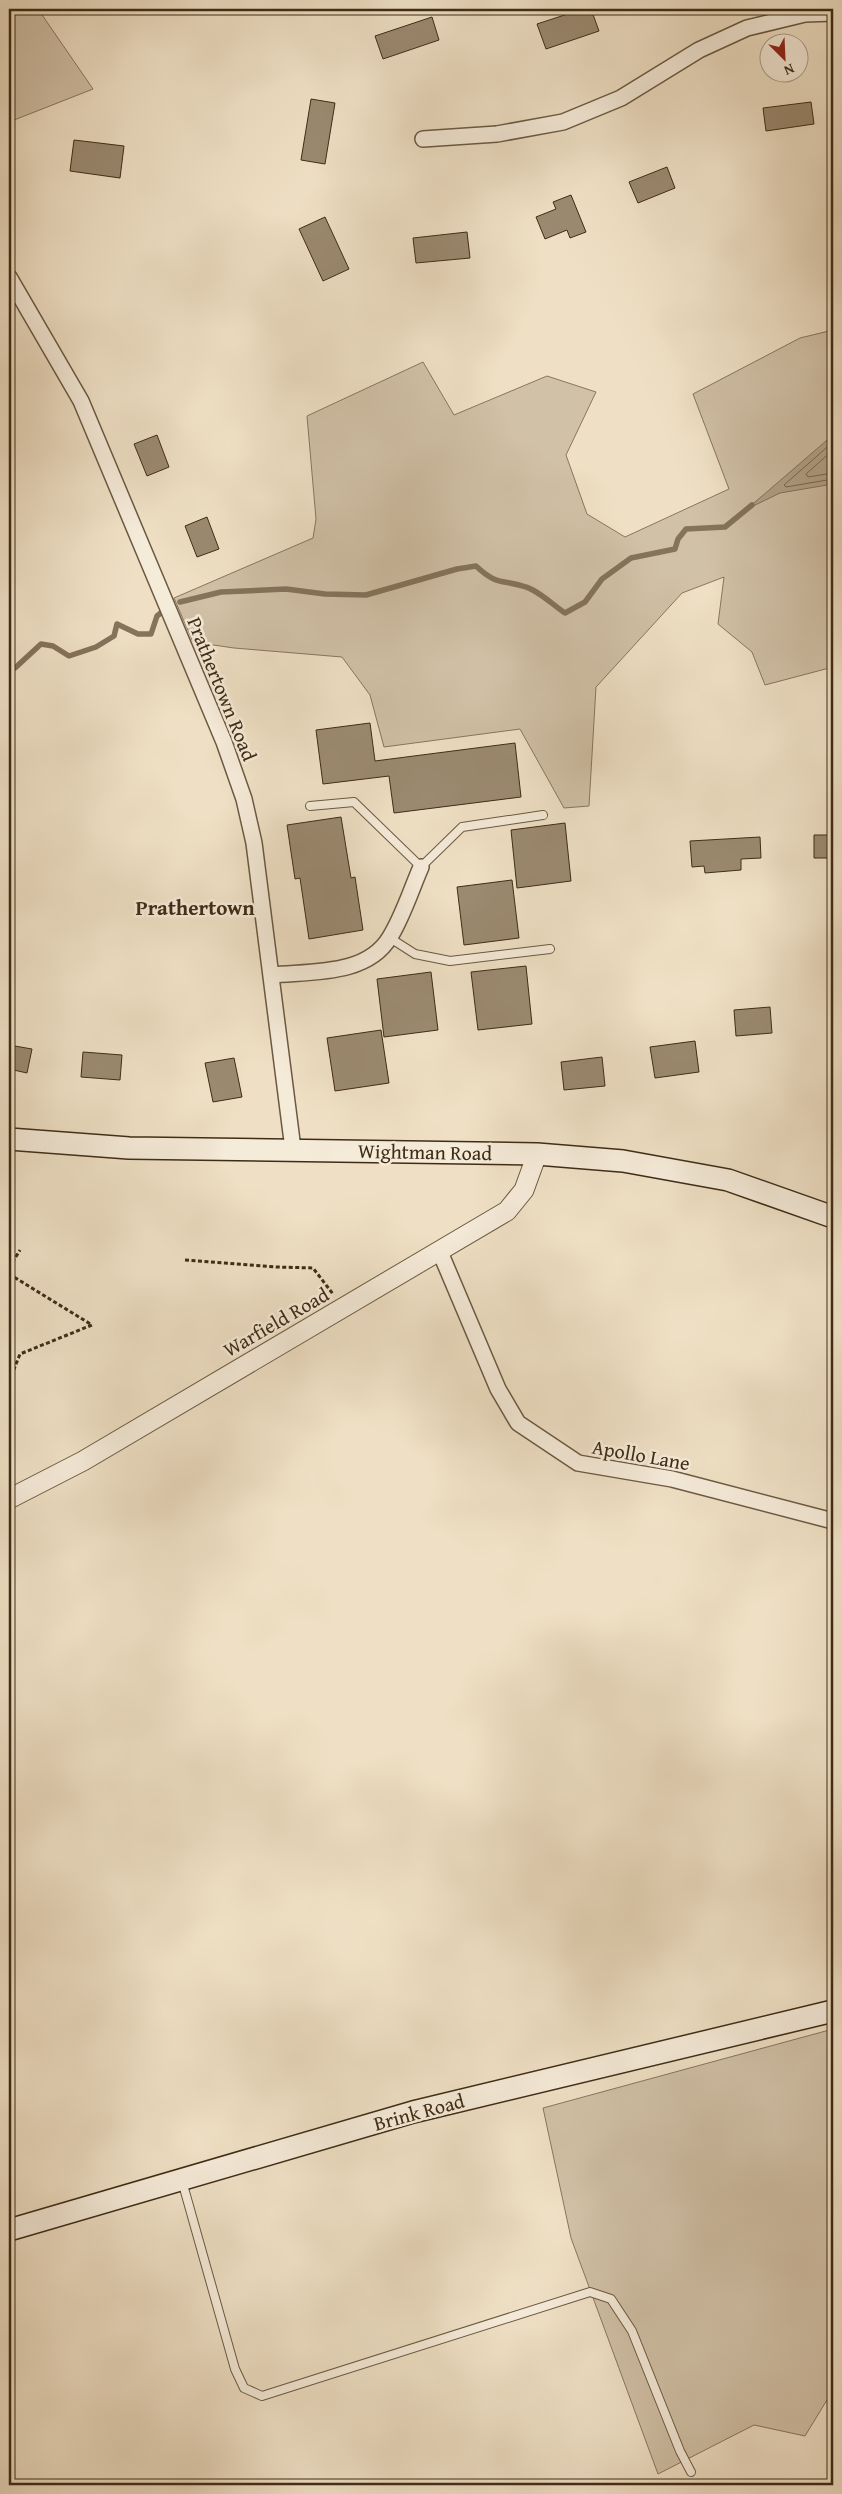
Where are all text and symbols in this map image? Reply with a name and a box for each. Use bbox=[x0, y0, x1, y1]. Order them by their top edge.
north arrow bbox=[760, 32, 810, 82]
text: N bbox=[780, 59, 798, 81]
street label: Prathertown Road bbox=[180, 613, 265, 765]
district label: Prathertown bbox=[135, 892, 255, 923]
street label: Wightman Road bbox=[358, 1136, 493, 1167]
street label: Warfield Road bbox=[217, 1279, 334, 1364]
street label: Apollo Lane bbox=[590, 1432, 692, 1477]
street label: Brink Road bbox=[370, 2085, 468, 2138]

